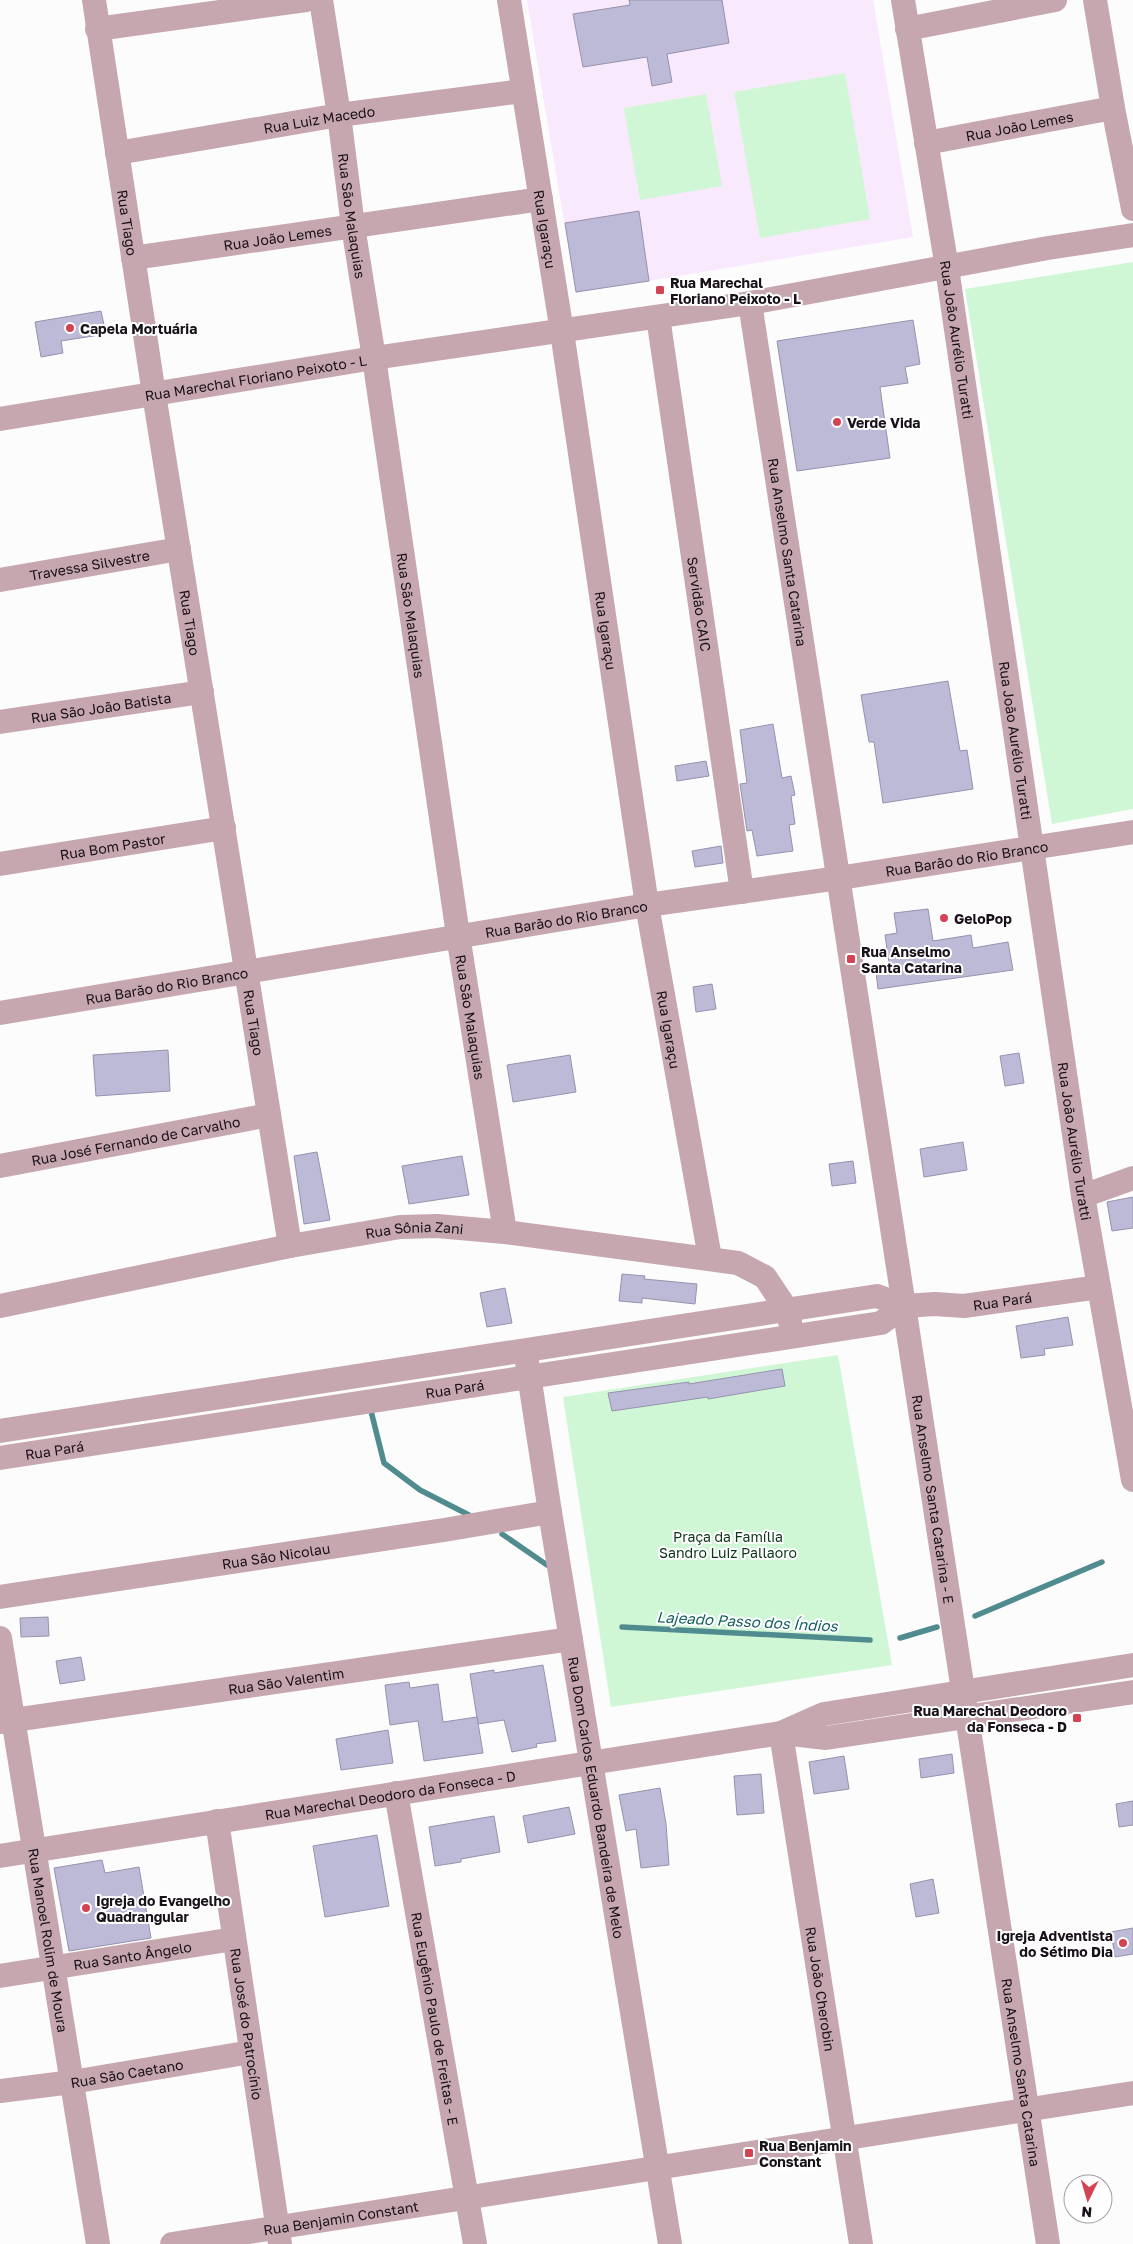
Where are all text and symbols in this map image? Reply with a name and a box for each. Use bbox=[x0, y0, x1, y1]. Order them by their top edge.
street label: Rua Luiz Macedo bbox=[262, 102, 376, 136]
street label: Rua João Lemes bbox=[964, 107, 1075, 144]
street label: Rua São Malaquias bbox=[335, 152, 370, 280]
street label: Rua Tiago bbox=[114, 188, 141, 257]
street label: Rua Igaraçu bbox=[531, 189, 560, 270]
street label: Rua João Lemes bbox=[222, 221, 333, 253]
street label: Rua João Aurélio Turatti bbox=[937, 259, 978, 420]
place label: Rua Marechal Floriano Peixoto - L bbox=[670, 274, 801, 307]
marker: Rua Marechal Floriano Peixoto - L bbox=[654, 284, 666, 296]
place label: Capela Mortuária bbox=[80, 320, 197, 337]
marker: Capela Mortuária bbox=[64, 322, 76, 334]
street label: Rua Marechal Floriano Peixoto - L bbox=[143, 351, 368, 404]
place label: Verde Vida bbox=[847, 414, 920, 431]
marker: Verde Vida bbox=[831, 416, 843, 428]
street label: Rua Anselmo Santa Catarina bbox=[765, 457, 811, 648]
street label: Travessa Silvestre bbox=[28, 546, 151, 583]
street label: Rua São Malaquias bbox=[394, 552, 429, 679]
street label: Servidão CAIC bbox=[685, 555, 715, 652]
street label: Rua Tiago bbox=[177, 588, 204, 657]
street label: Rua Igaraçu bbox=[592, 590, 621, 671]
street label: Rua João Aurélio Turatti bbox=[996, 660, 1036, 821]
street label: Rua São João Batista bbox=[30, 688, 172, 726]
street label: Rua Bom Pastor bbox=[59, 829, 167, 863]
street label: Rua Barão do Rio Branco bbox=[884, 837, 1049, 879]
street label: Rua Barão do Rio Branco bbox=[484, 897, 649, 940]
place label: GeloPop bbox=[954, 910, 1012, 927]
marker: GeloPop bbox=[938, 912, 950, 924]
place label: Rua Anselmo Santa Catarina bbox=[861, 943, 962, 976]
street label: Rua São Malaquias bbox=[453, 953, 489, 1081]
marker: Rua Anselmo Santa Catarina bbox=[845, 953, 857, 965]
street label: Rua Barão do Rio Branco bbox=[84, 963, 249, 1007]
street label: Rua Tiago bbox=[241, 988, 268, 1057]
street label: Rua Igaraçu bbox=[654, 989, 685, 1070]
street label: Rua João Aurélio Turatti bbox=[1055, 1061, 1096, 1222]
street label: Rua José Fernando de Carvalho bbox=[30, 1112, 241, 1168]
street label: Rua Sônia Zani bbox=[364, 1217, 464, 1241]
street label: Rua Pará bbox=[972, 1288, 1033, 1313]
street label: Rua Pará bbox=[424, 1375, 485, 1401]
street label: Rua Anselmo Santa Catarina - E bbox=[909, 1393, 958, 1605]
street label: Rua Pará bbox=[24, 1437, 85, 1463]
park label: Praça da Família Sandro Luiz Pallaoro bbox=[659, 1528, 797, 1561]
street label: Rua São Nicolau bbox=[221, 1539, 331, 1572]
water label: Lajeado Passo dos Índios bbox=[656, 1607, 839, 1636]
street label: Rua Dom Carlos Eduardo Bandeira de Melo bbox=[565, 1655, 628, 1940]
street label: Rua São Valentim bbox=[227, 1664, 345, 1697]
place label: Rua Marechal Deodoro da Fonseca - D bbox=[913, 1702, 1067, 1735]
marker: Rua Marechal Deodoro da Fonseca - D bbox=[1071, 1712, 1083, 1724]
street label: Rua Marechal Deodoro da Fonseca - D bbox=[263, 1766, 517, 1823]
street label: Rua Manoel Rolim de Moura bbox=[26, 1847, 72, 2034]
place label: Igreja do Evangelho Quadrangular bbox=[96, 1892, 230, 1925]
marker: Igreja do Evangelho Quadrangular bbox=[80, 1902, 92, 1914]
street label: Rua Eugênio Paulo de Freitas - E bbox=[408, 1910, 463, 2127]
street label: Rua João Cherobin bbox=[803, 1925, 839, 2053]
place label: Igreja Adventista do Sétimo Dia bbox=[996, 1927, 1113, 1960]
street label: Rua Santo Ângelo bbox=[72, 1937, 193, 1973]
marker: Igreja Adventista do Sétimo Dia bbox=[1117, 1937, 1129, 1949]
street label: Rua José do Patrocínio bbox=[228, 1947, 267, 2101]
street label: Rua Anselmo Santa Catarina bbox=[999, 1977, 1044, 2168]
street label: Rua São Caetano bbox=[69, 2055, 184, 2091]
place label: Rua Benjamin Constant bbox=[759, 2137, 852, 2170]
marker: Rua Benjamin Constant bbox=[743, 2147, 755, 2159]
north arrow bbox=[1063, 2174, 1113, 2224]
street label: Rua Benjamin Constant bbox=[262, 2197, 420, 2238]
text: N bbox=[1081, 2204, 1093, 2221]

